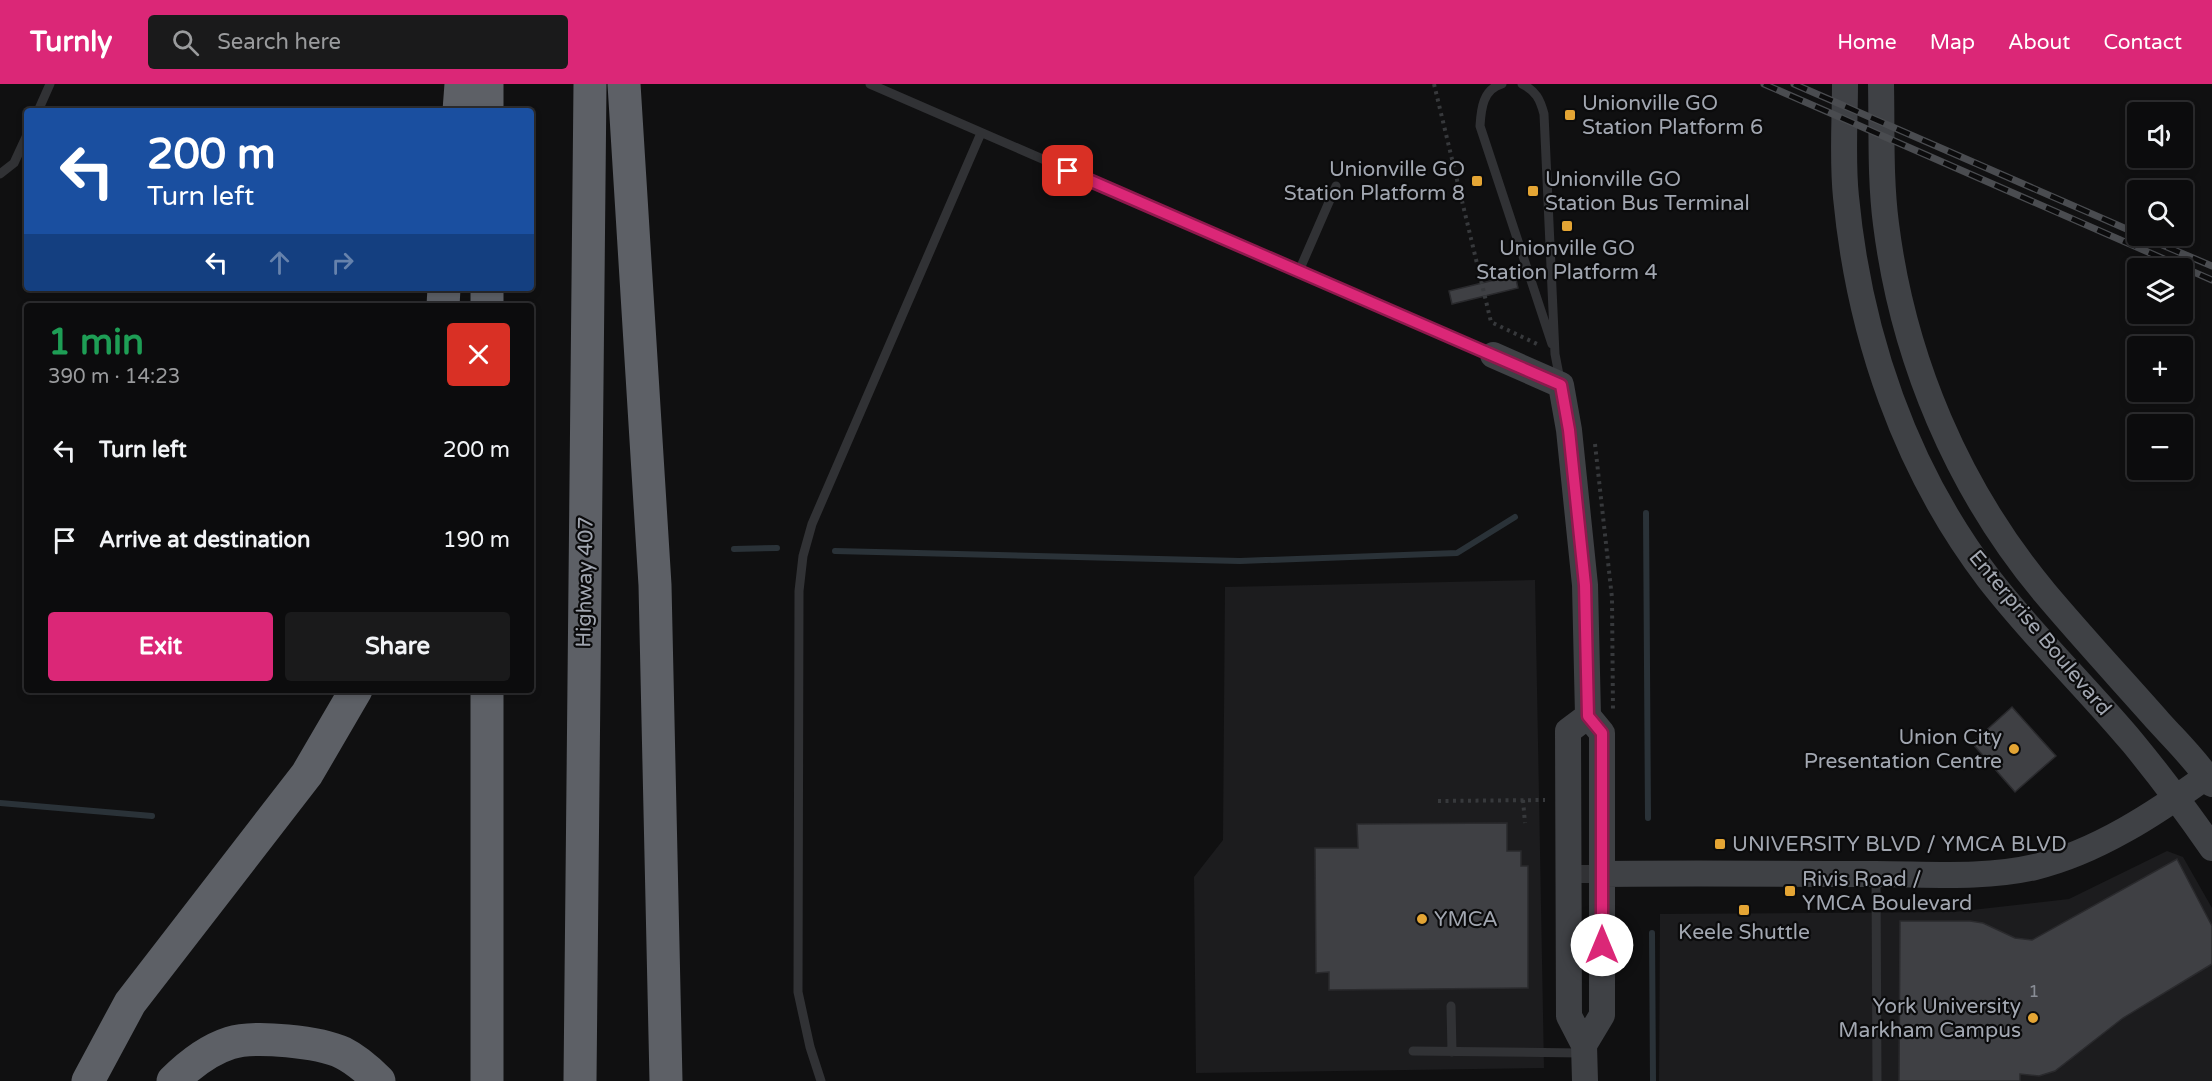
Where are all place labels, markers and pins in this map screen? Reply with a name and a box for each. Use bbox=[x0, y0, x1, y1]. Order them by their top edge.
place label: Unionville GO Station Platform 6 bbox=[1582, 91, 1763, 140]
marker: Unionville GO Station Platform 6 bbox=[1563, 108, 1577, 122]
pin bbox=[1042, 145, 1093, 196]
place label: Unionville GO Station Platform 8 bbox=[1284, 157, 1465, 206]
place label: Unionville GO Station Bus Terminal bbox=[1545, 167, 1750, 216]
marker: Unionville GO Station Platform 8 bbox=[1470, 174, 1484, 188]
marker: Unionville GO Station Bus Terminal bbox=[1526, 184, 1540, 198]
marker: Unionville GO Station Platform 4 bbox=[1560, 219, 1574, 233]
place label: Unionville GO Station Platform 4 bbox=[1476, 236, 1658, 285]
place label: Union City Presentation Centre bbox=[1804, 725, 2002, 774]
marker: Union City Presentation Centre bbox=[2007, 742, 2021, 756]
place label: UNIVERSITY BLVD / YMCA BLVD bbox=[1732, 832, 2067, 857]
marker: UNIVERSITY BLVD / YMCA BLVD bbox=[1713, 837, 1727, 851]
place label: Rivis Road / YMCA Boulevard bbox=[1802, 867, 1972, 916]
marker: Rivis Road / YMCA Boulevard bbox=[1783, 884, 1797, 898]
marker: Keele Shuttle bbox=[1737, 903, 1751, 917]
place label: YMCA bbox=[1434, 907, 1498, 932]
marker: YMCA bbox=[1415, 912, 1429, 926]
place label: Keele Shuttle bbox=[1678, 920, 1810, 945]
place label: York University Markham Campus bbox=[1838, 994, 2021, 1043]
marker: York University Markham Campus bbox=[2026, 1011, 2040, 1025]

